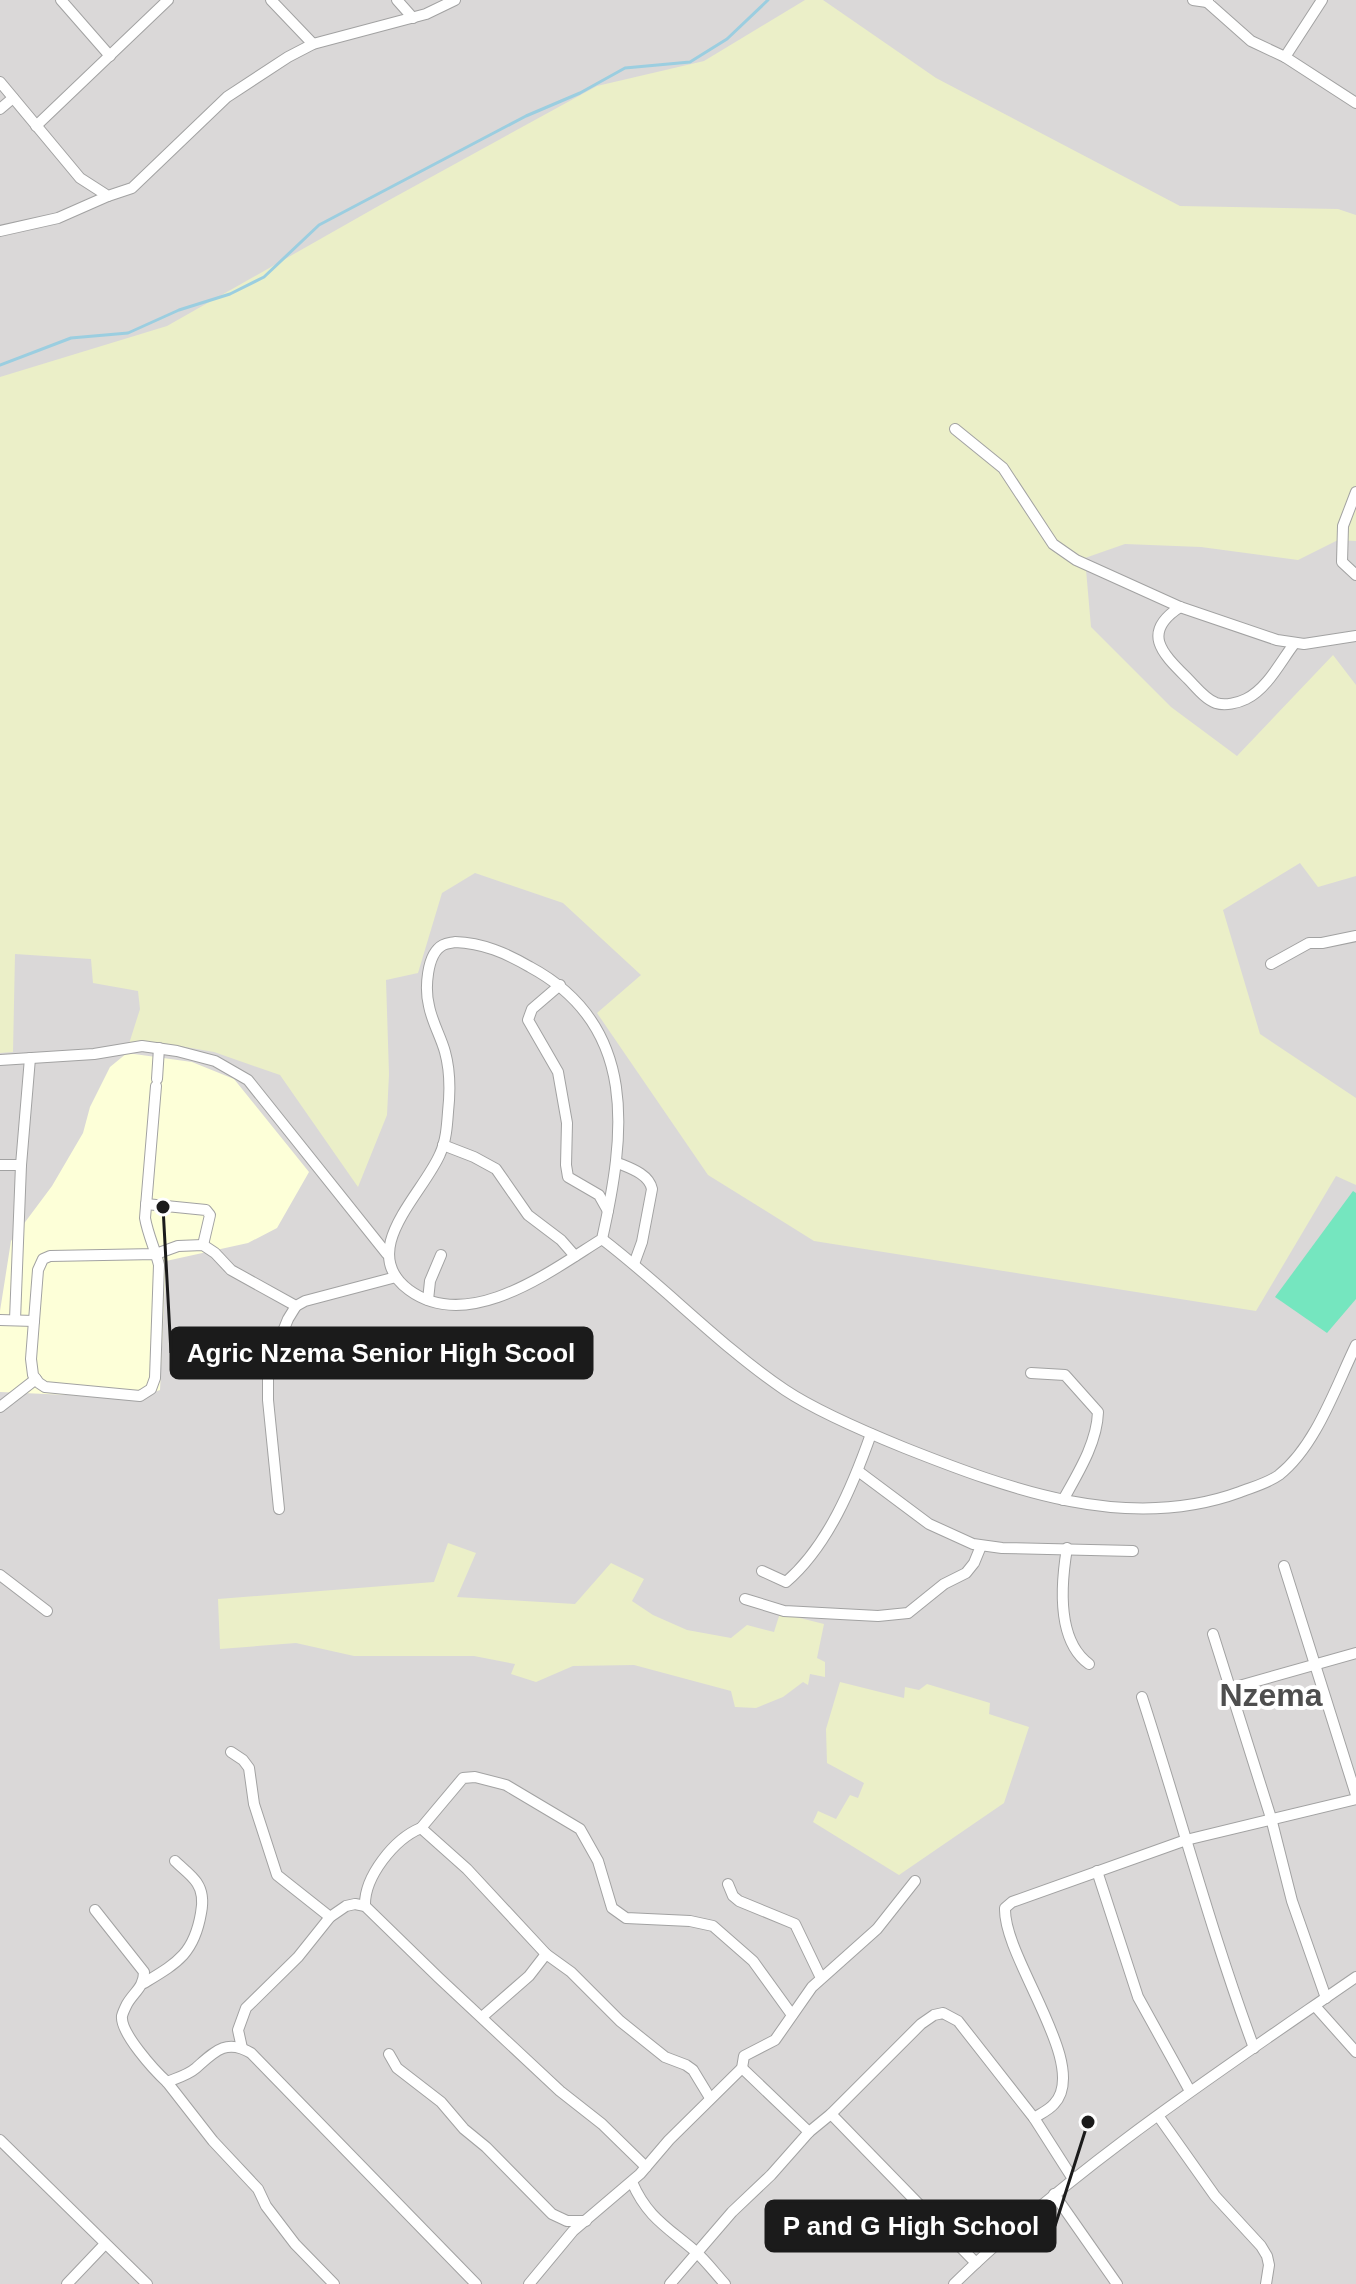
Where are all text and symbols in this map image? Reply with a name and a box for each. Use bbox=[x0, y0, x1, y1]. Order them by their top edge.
callout: Agric Nzema Senior High Scool bbox=[171, 1328, 592, 1378]
text: Agric Nzema Senior High Scool bbox=[187, 1338, 575, 1368]
district label: Nzema bbox=[1219, 1677, 1323, 1713]
callout: P and G High School bbox=[766, 2201, 1055, 2251]
text: P and G High School bbox=[783, 2211, 1039, 2241]

